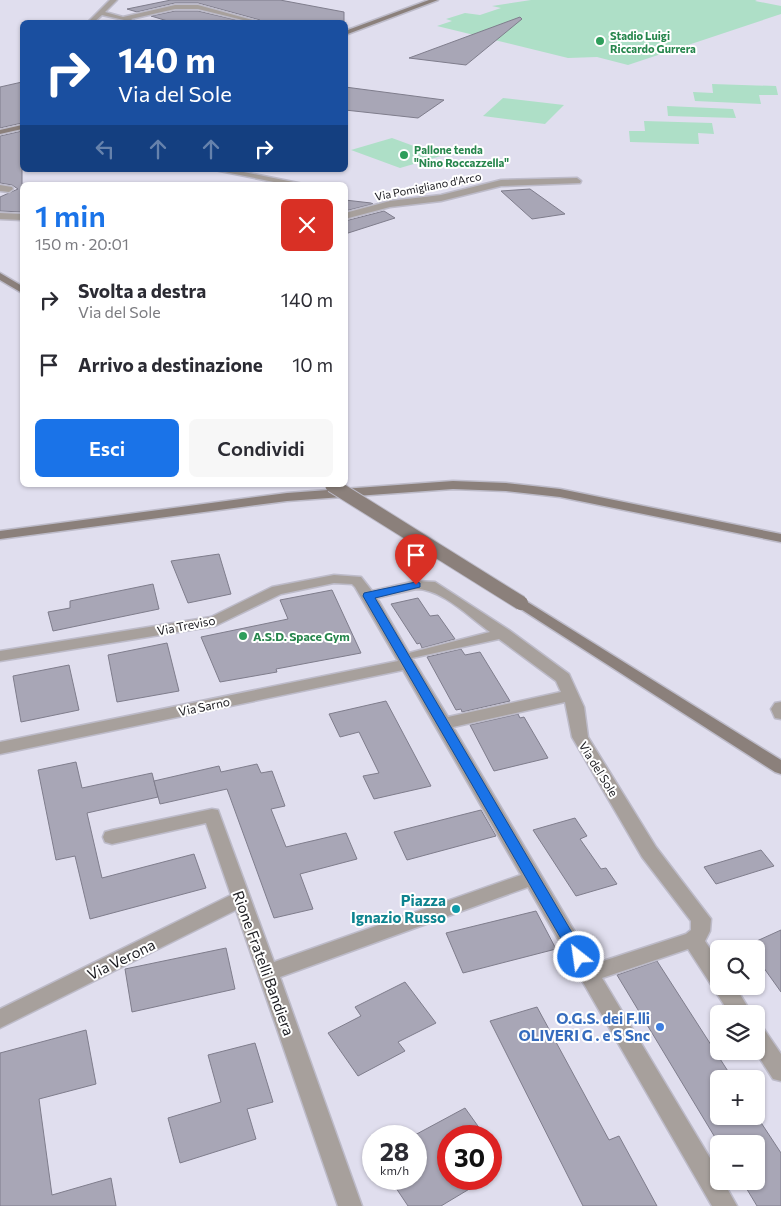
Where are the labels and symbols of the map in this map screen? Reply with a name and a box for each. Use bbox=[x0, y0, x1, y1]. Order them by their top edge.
place label: Stadio Luigi Riccardo Gurrera bbox=[610, 29, 696, 55]
marker: Stadio Luigi Riccardo Gurrera bbox=[594, 35, 606, 47]
place label: Pallone tenda "Nino Roccazzella" bbox=[414, 143, 509, 169]
marker: Pallone tenda "Nino Roccazzella" bbox=[398, 149, 410, 161]
street label: Via Pomigliano d'Arco bbox=[374, 169, 483, 203]
pin bbox=[395, 534, 437, 585]
street label: Via Treviso bbox=[156, 612, 216, 638]
place label: A.S.D. Space Gym bbox=[253, 629, 350, 643]
marker: A.S.D. Space Gym bbox=[237, 630, 249, 642]
street label: Via Sarno bbox=[177, 694, 231, 718]
street label: Via del Sole bbox=[577, 739, 621, 799]
street label: Rione Fratelli Bandiera bbox=[229, 888, 299, 1038]
place label: Piazza Ignazio Russo bbox=[351, 891, 446, 926]
marker: Piazza Ignazio Russo bbox=[450, 903, 462, 915]
position arrow bbox=[552, 930, 604, 982]
street label: Via Verona bbox=[84, 935, 158, 983]
place label: O.G.S. dei F.lli OLIVERI G . e S Snc bbox=[519, 1009, 650, 1044]
marker: O.G.S. dei F.lli OLIVERI G . e S Snc bbox=[654, 1021, 666, 1033]
speed limit sign: 30 bbox=[437, 1125, 502, 1190]

